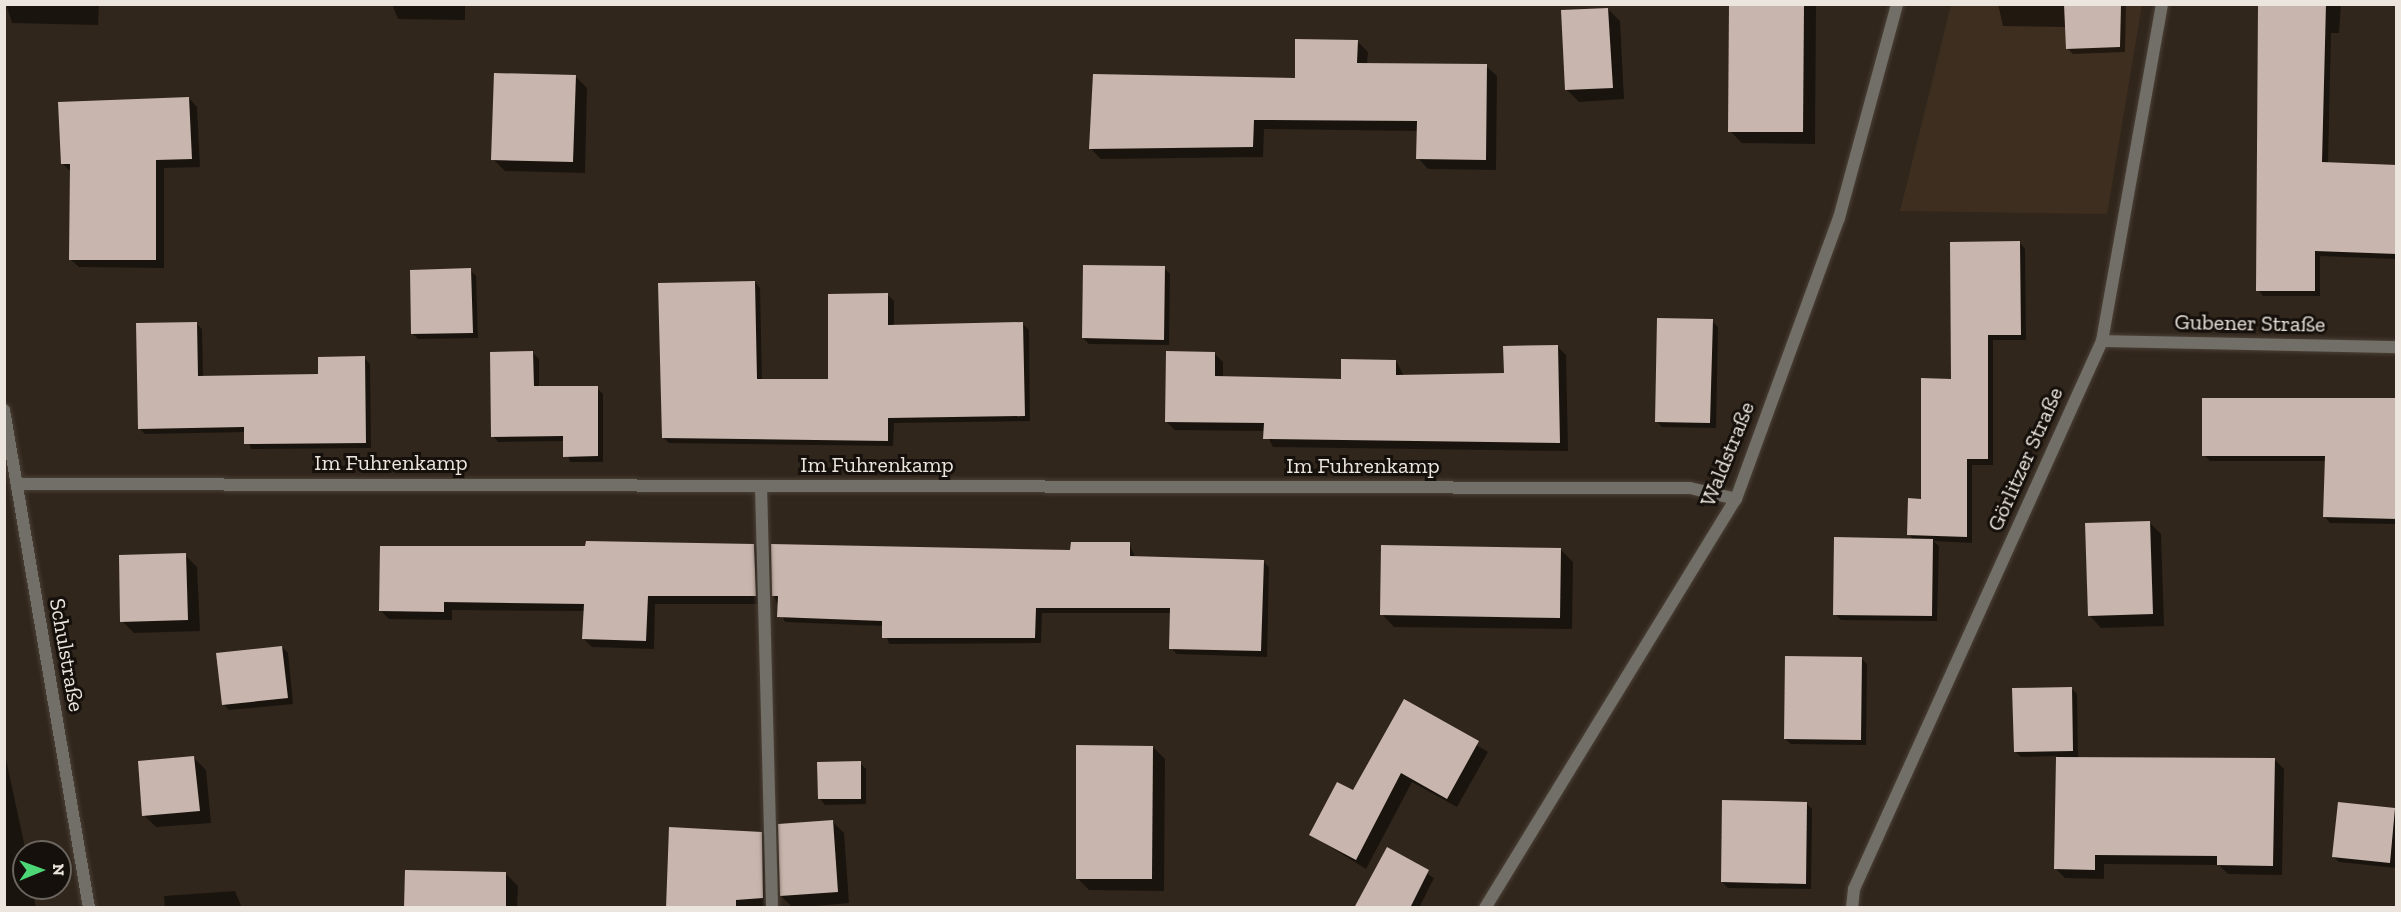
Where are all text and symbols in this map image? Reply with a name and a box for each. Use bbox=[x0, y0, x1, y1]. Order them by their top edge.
street label: Gubener Straße bbox=[2174, 308, 2326, 338]
street label: Görlitzer Straße bbox=[1981, 383, 2069, 535]
street label: Waldstraße bbox=[1694, 398, 1760, 510]
street label: Im Fuhrenkamp bbox=[314, 450, 468, 476]
street label: Im Fuhrenkamp bbox=[800, 452, 954, 478]
street label: Im Fuhrenkamp bbox=[1286, 453, 1440, 479]
street label: Schulstraße bbox=[44, 596, 90, 714]
north arrow bbox=[12, 840, 72, 900]
text: N bbox=[49, 863, 68, 876]

